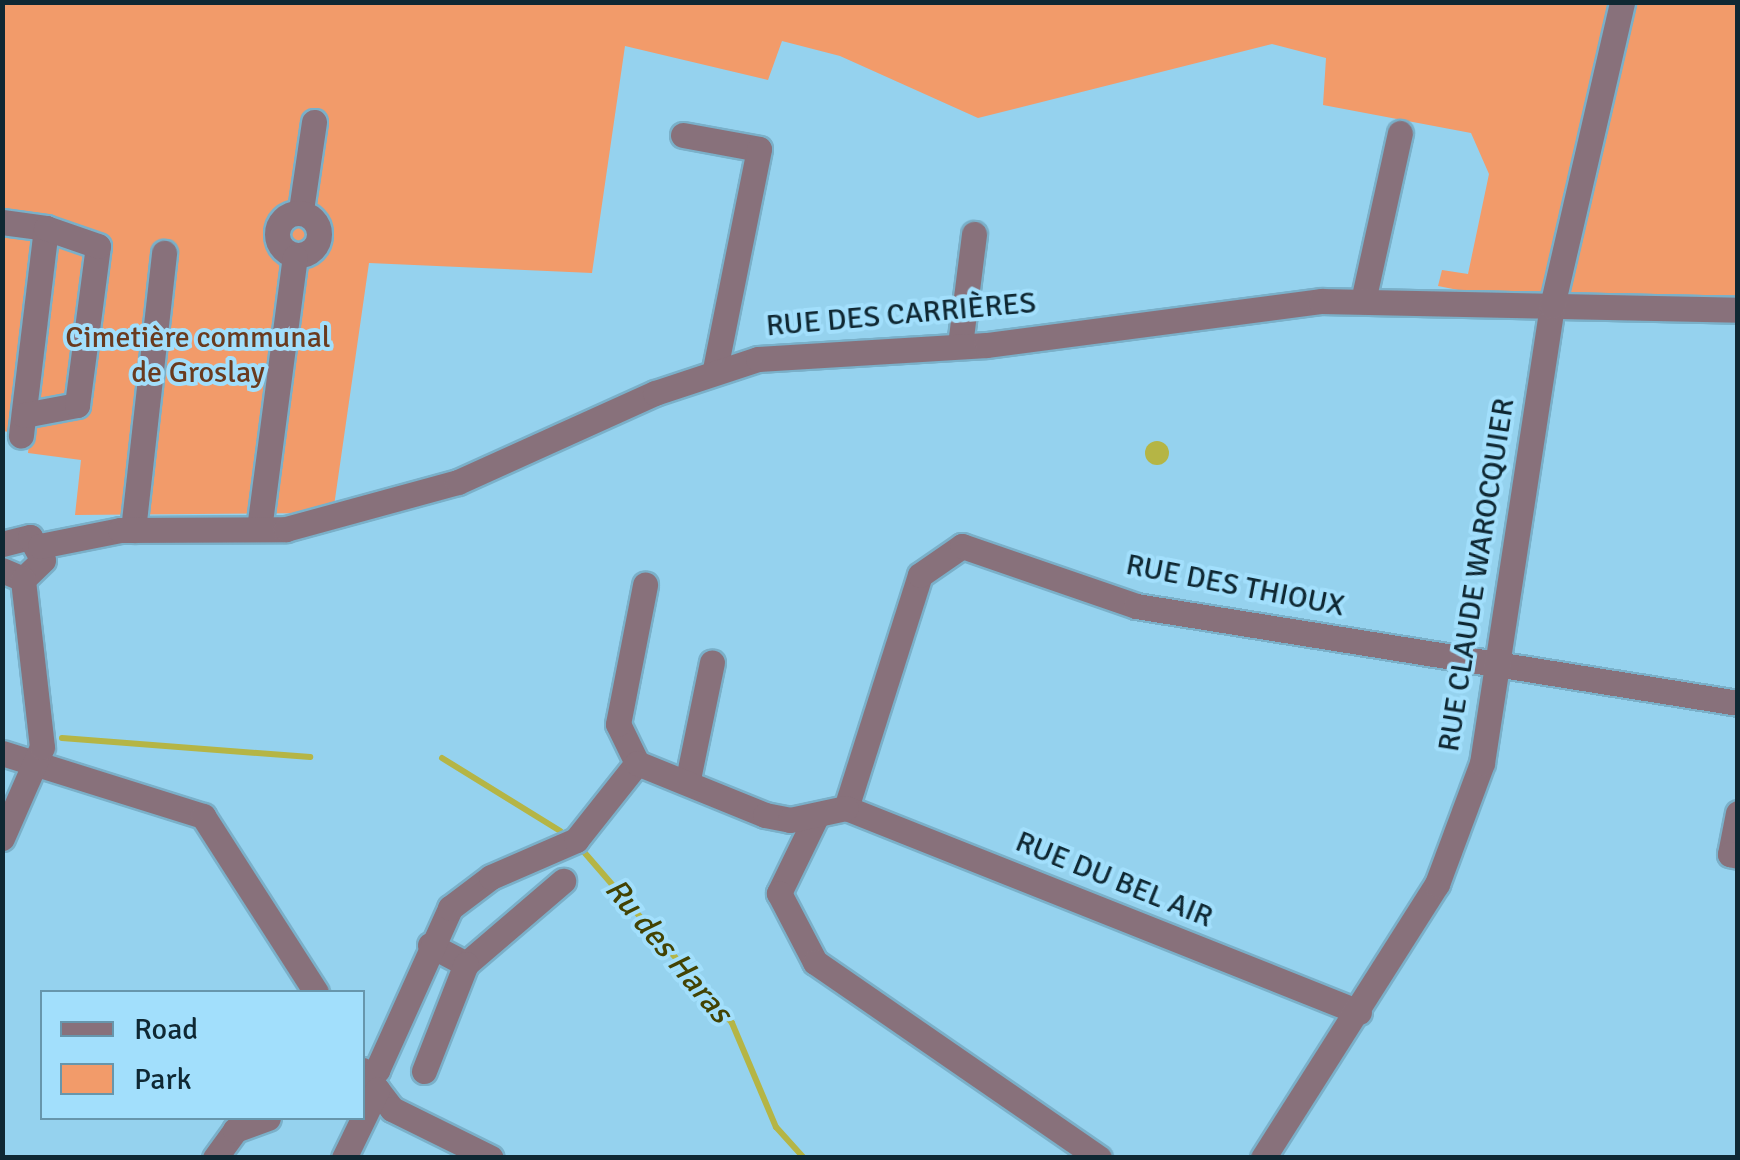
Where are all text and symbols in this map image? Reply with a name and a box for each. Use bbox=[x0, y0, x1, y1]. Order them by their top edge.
street label: RUE DES CARRIÈRES bbox=[765, 285, 1037, 345]
park label: Cimetière communal de Groslay bbox=[65, 320, 331, 390]
street label: RUE CLAUDE WAROCQUIER bbox=[1431, 396, 1523, 754]
street label: RUE DES THIOUX bbox=[1123, 547, 1347, 625]
street label: RUE DU BEL AIR bbox=[1010, 824, 1218, 936]
water label: Ru des Haras bbox=[597, 871, 739, 1031]
legend bbox=[40, 990, 365, 1120]
text: Road bbox=[134, 1011, 198, 1048]
text: Park bbox=[134, 1061, 192, 1098]

